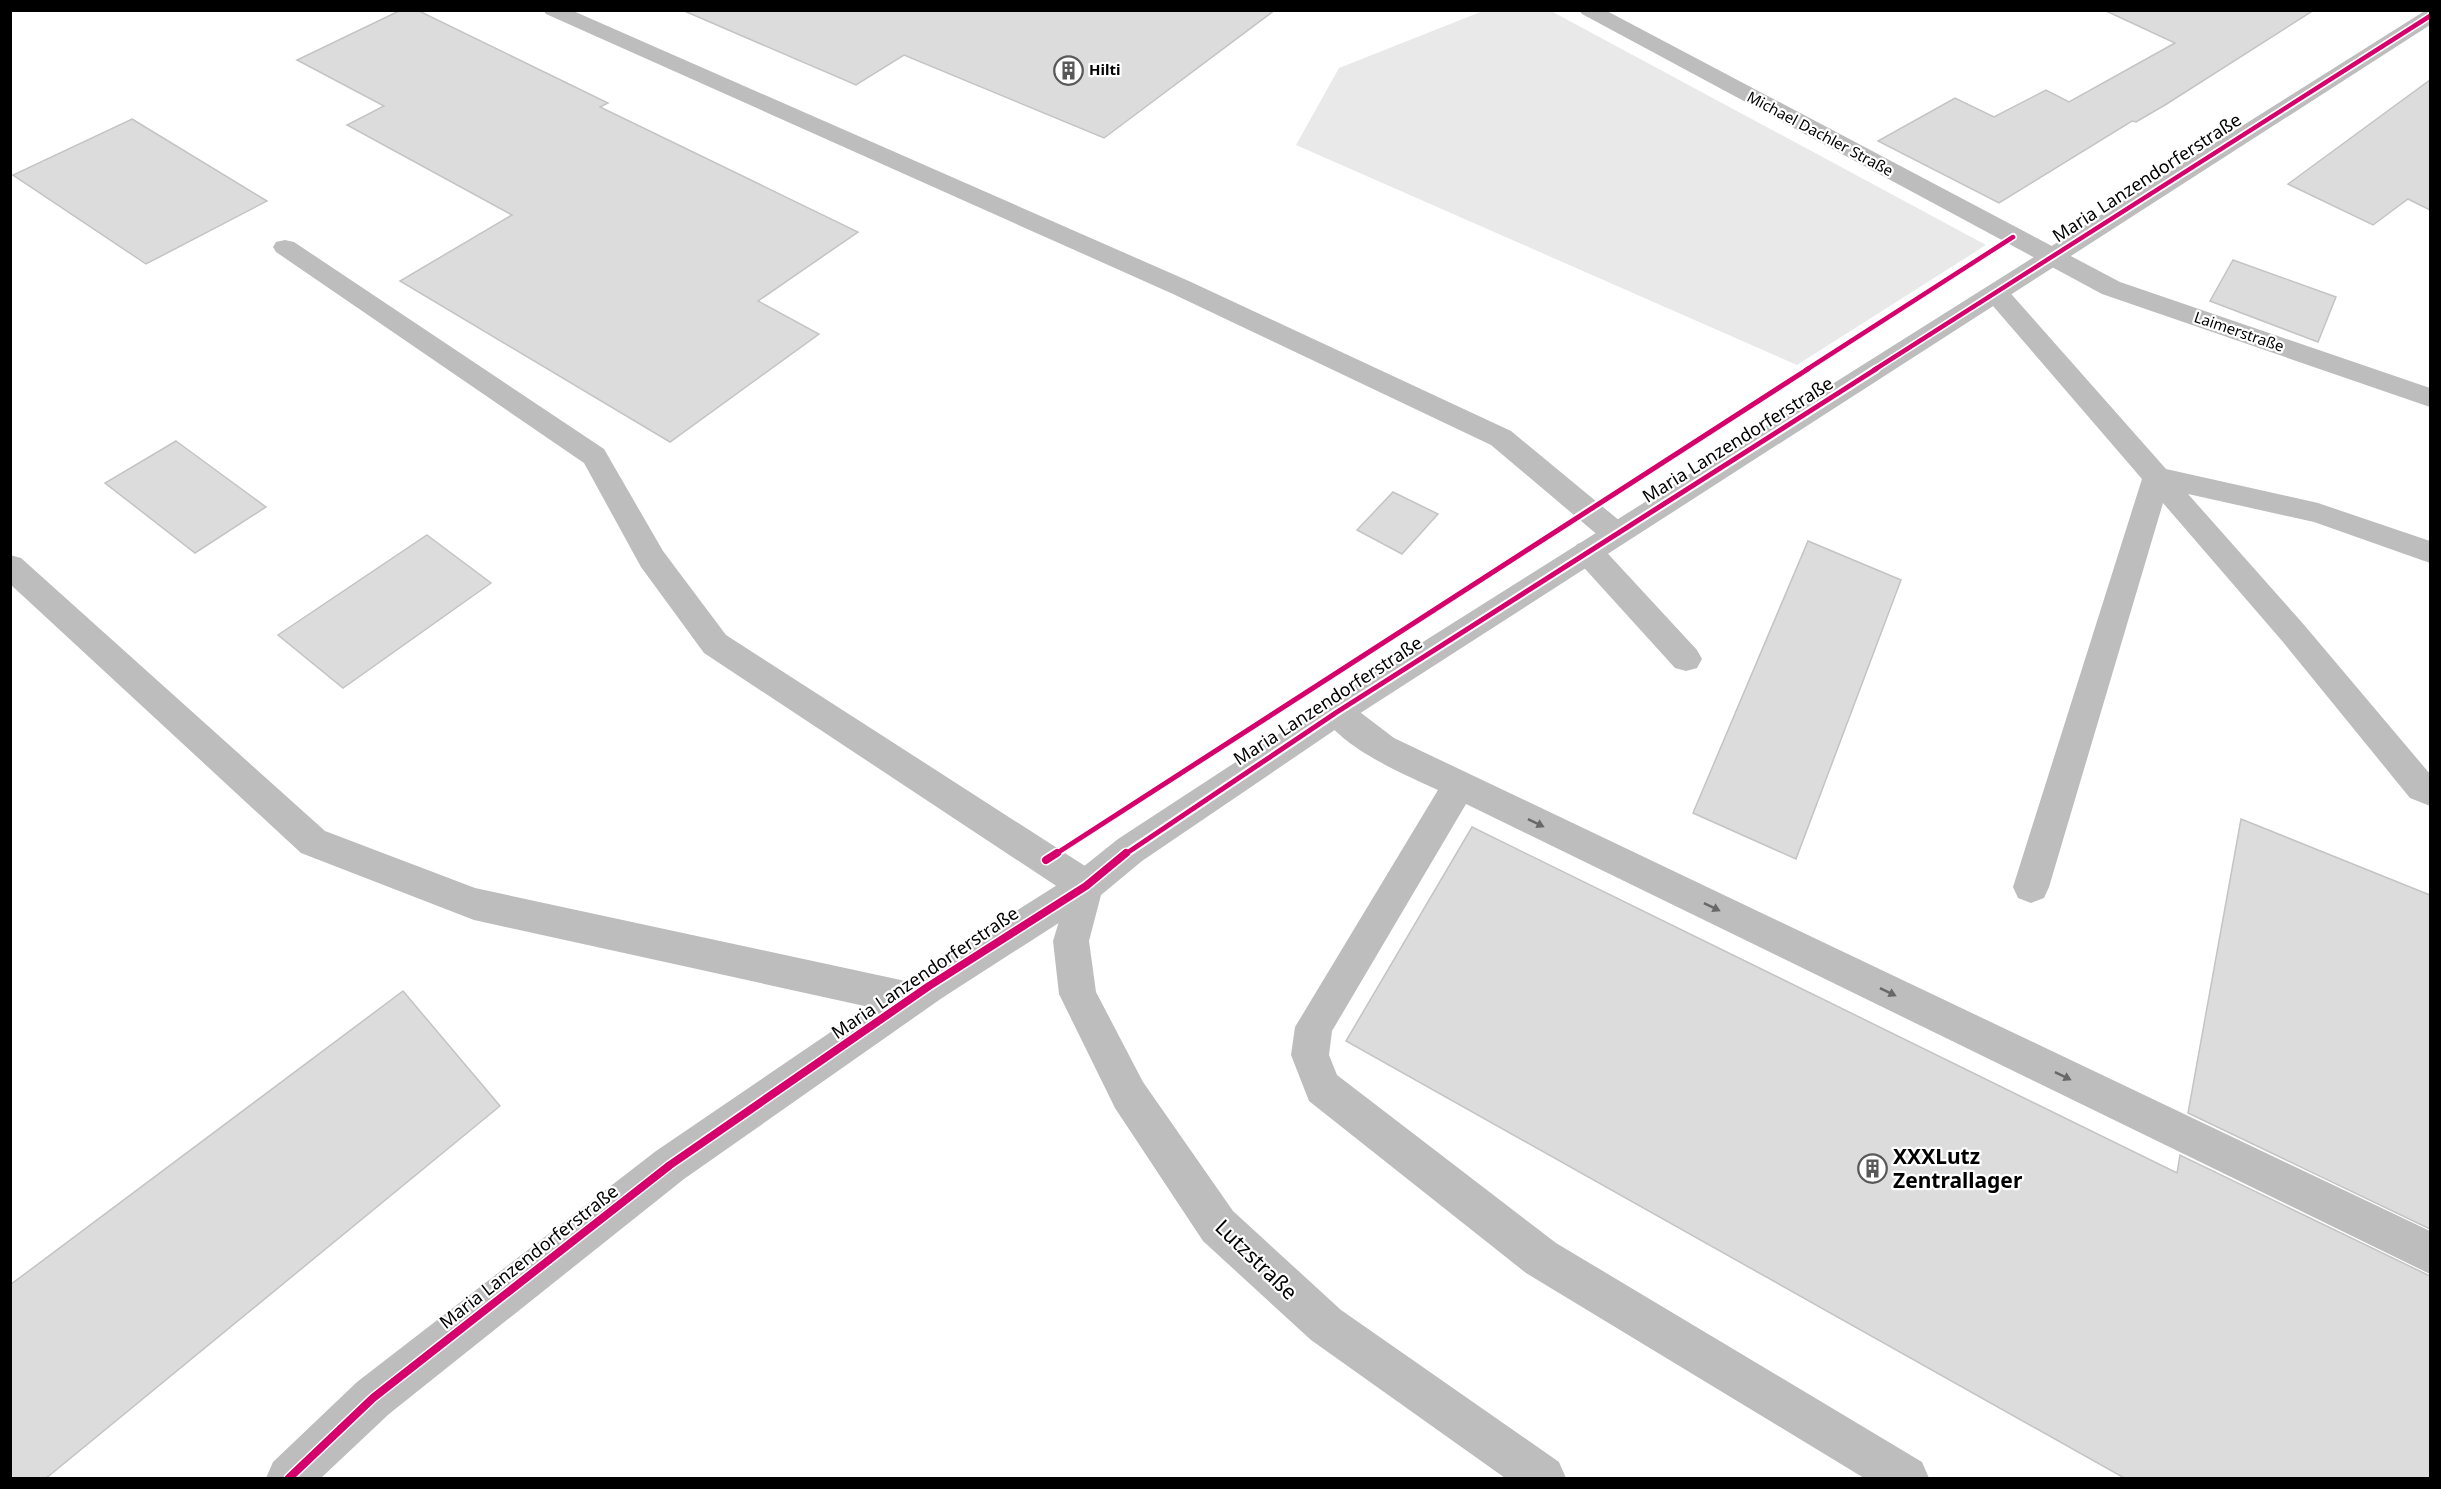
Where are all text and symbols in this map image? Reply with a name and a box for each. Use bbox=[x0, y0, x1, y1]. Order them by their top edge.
building icon: Hilti bbox=[1052, 54, 1084, 86]
place label: Hilti bbox=[1089, 59, 1120, 79]
street label: Michael Dachler Straße bbox=[1744, 86, 1897, 180]
street label: Maria Lanzendorferstraße bbox=[2047, 107, 2246, 247]
street label: Laimerstraße bbox=[2192, 306, 2287, 356]
street label: Maria Lanzendorferstraße bbox=[1638, 371, 1837, 508]
street label: Maria Lanzendorferstraße bbox=[1228, 630, 1427, 770]
one-way arrow bbox=[1528, 818, 1545, 827]
street label: Maria Lanzendorferstraße bbox=[826, 901, 1023, 1044]
one-way arrow bbox=[1703, 903, 1720, 912]
one-way arrow bbox=[1879, 987, 1896, 996]
one-way arrow bbox=[2055, 1072, 2072, 1081]
place label: XXXLutz Zentrallager bbox=[1893, 1142, 2023, 1194]
building icon: XXXLutz Zentrallager bbox=[1856, 1153, 1888, 1185]
street label: Maria Lanzendorferstraße bbox=[434, 1179, 623, 1334]
street label: Lutzstraße bbox=[1209, 1213, 1304, 1306]

